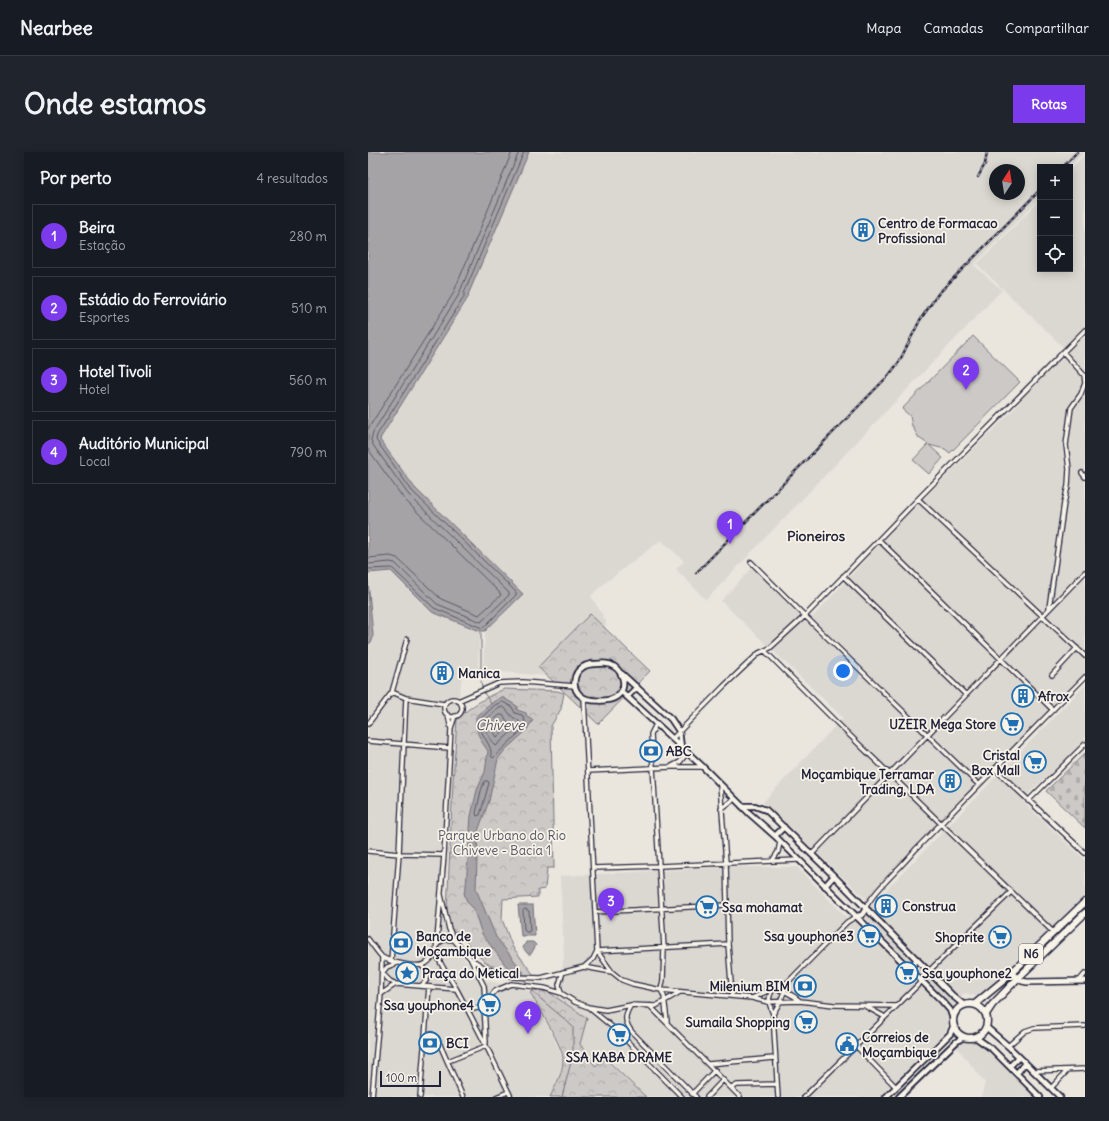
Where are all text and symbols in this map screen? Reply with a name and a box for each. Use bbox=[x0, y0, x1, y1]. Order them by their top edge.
text: Nearbee bbox=[20, 16, 93, 40]
text: Mapa bbox=[866, 19, 901, 37]
text: Camadas bbox=[923, 19, 983, 37]
text: Compartilhar bbox=[1005, 19, 1089, 37]
button: Rotas bbox=[1013, 85, 1085, 123]
text: Onde estamos bbox=[24, 86, 206, 122]
north arrow bbox=[989, 164, 1025, 200]
map controls bbox=[1037, 164, 1073, 272]
button: + bbox=[1037, 164, 1073, 200]
text: Por perto bbox=[40, 167, 111, 189]
text: 4 resultados bbox=[256, 170, 328, 187]
button: − bbox=[1037, 200, 1073, 236]
place label: Centro de Formacao Profissional bbox=[878, 215, 998, 247]
building icon: Centro de Formacao Profissional bbox=[850, 217, 876, 243]
text: Beira bbox=[79, 218, 115, 237]
text: 1 bbox=[51, 228, 57, 245]
text: 280 m bbox=[289, 228, 327, 245]
button: locate bbox=[1037, 236, 1073, 272]
text: Estação bbox=[79, 237, 125, 254]
text: Estádio do Ferroviário bbox=[79, 290, 227, 309]
text: 2 bbox=[50, 300, 58, 317]
text: 510 m bbox=[291, 300, 327, 317]
text: Esportes bbox=[79, 309, 130, 326]
pin: 2 bbox=[953, 357, 979, 390]
text: Hotel Tivoli bbox=[79, 362, 152, 381]
text: 3 bbox=[50, 372, 58, 389]
text: 560 m bbox=[289, 372, 327, 389]
text: Hotel bbox=[79, 381, 110, 398]
text: Auditório Municipal bbox=[79, 434, 209, 453]
text: 4 bbox=[50, 444, 58, 461]
text: 790 m bbox=[290, 444, 327, 461]
text: Local bbox=[79, 453, 110, 470]
pin: 1 bbox=[717, 511, 743, 544]
district label: Pioneiros bbox=[787, 527, 846, 545]
building icon: Manica bbox=[429, 660, 455, 686]
your location bbox=[833, 661, 853, 681]
place label: Manica bbox=[458, 665, 501, 682]
building icon: Afrox bbox=[1010, 683, 1036, 709]
place label: Afrox bbox=[1038, 688, 1070, 705]
supermarket icon: UZEIR Mega Store bbox=[999, 711, 1025, 737]
water label: Chiveve bbox=[475, 716, 526, 734]
place label: UZEIR Mega Store bbox=[889, 716, 996, 733]
bank icon: ABC bbox=[638, 738, 664, 764]
place label: ABC bbox=[666, 743, 692, 760]
place label: Cristal Box Mall bbox=[971, 747, 1020, 779]
supermarket icon: Cristal Box Mall bbox=[1022, 749, 1048, 775]
place label: Moçambique Terramar Trading, LDA bbox=[801, 766, 935, 798]
building icon: Moçambique Terramar Trading, LDA bbox=[937, 768, 963, 794]
park label: Parque Urbano do Rio Chiveve - Bacia 1 bbox=[438, 827, 566, 859]
pin: 3 bbox=[598, 888, 624, 921]
building icon: Construa bbox=[873, 893, 899, 919]
supermarket icon: Ssa mohamat bbox=[694, 894, 720, 920]
place label: Construa bbox=[902, 898, 956, 915]
place label: Ssa mohamat bbox=[722, 899, 803, 916]
supermarket icon: Ssa youphone3 bbox=[856, 923, 882, 949]
supermarket icon: Shoprite bbox=[987, 924, 1013, 950]
place label: Banco de Moçambique bbox=[416, 928, 491, 960]
place label: Ssa youphone3 bbox=[764, 928, 854, 945]
place label: Shoprite bbox=[935, 929, 984, 946]
bank icon: Banco de Moçambique bbox=[388, 930, 414, 956]
road number: N6 bbox=[1019, 944, 1043, 964]
place icon: Praça do Metical bbox=[394, 960, 420, 986]
supermarket icon: Ssa youphone2 bbox=[894, 960, 920, 986]
place label: Praça do Metical bbox=[422, 965, 519, 982]
place label: Ssa youphone2 bbox=[922, 965, 1012, 982]
bank icon: Milenium BIM bbox=[792, 973, 818, 999]
place label: Milenium BIM bbox=[710, 978, 790, 995]
supermarket icon: Ssa youphone4 bbox=[476, 992, 502, 1018]
place label: Ssa youphone4 bbox=[384, 997, 474, 1014]
pin: 4 bbox=[515, 1001, 541, 1034]
supermarket icon: Sumaila Shopping bbox=[793, 1009, 819, 1035]
place label: Sumaila Shopping bbox=[685, 1014, 790, 1031]
supermarket icon: SSA KABA DRAME bbox=[606, 1022, 632, 1048]
place label: Correios de Moçambique bbox=[862, 1029, 937, 1061]
bank icon: BCI bbox=[417, 1030, 443, 1056]
public building icon: Correios de Moçambique bbox=[834, 1031, 860, 1057]
place label: BCI bbox=[446, 1035, 469, 1052]
place label: SSA KABA DRAME bbox=[566, 1049, 672, 1066]
scale bar bbox=[380, 1069, 441, 1088]
text: 100 m bbox=[386, 1071, 417, 1085]

